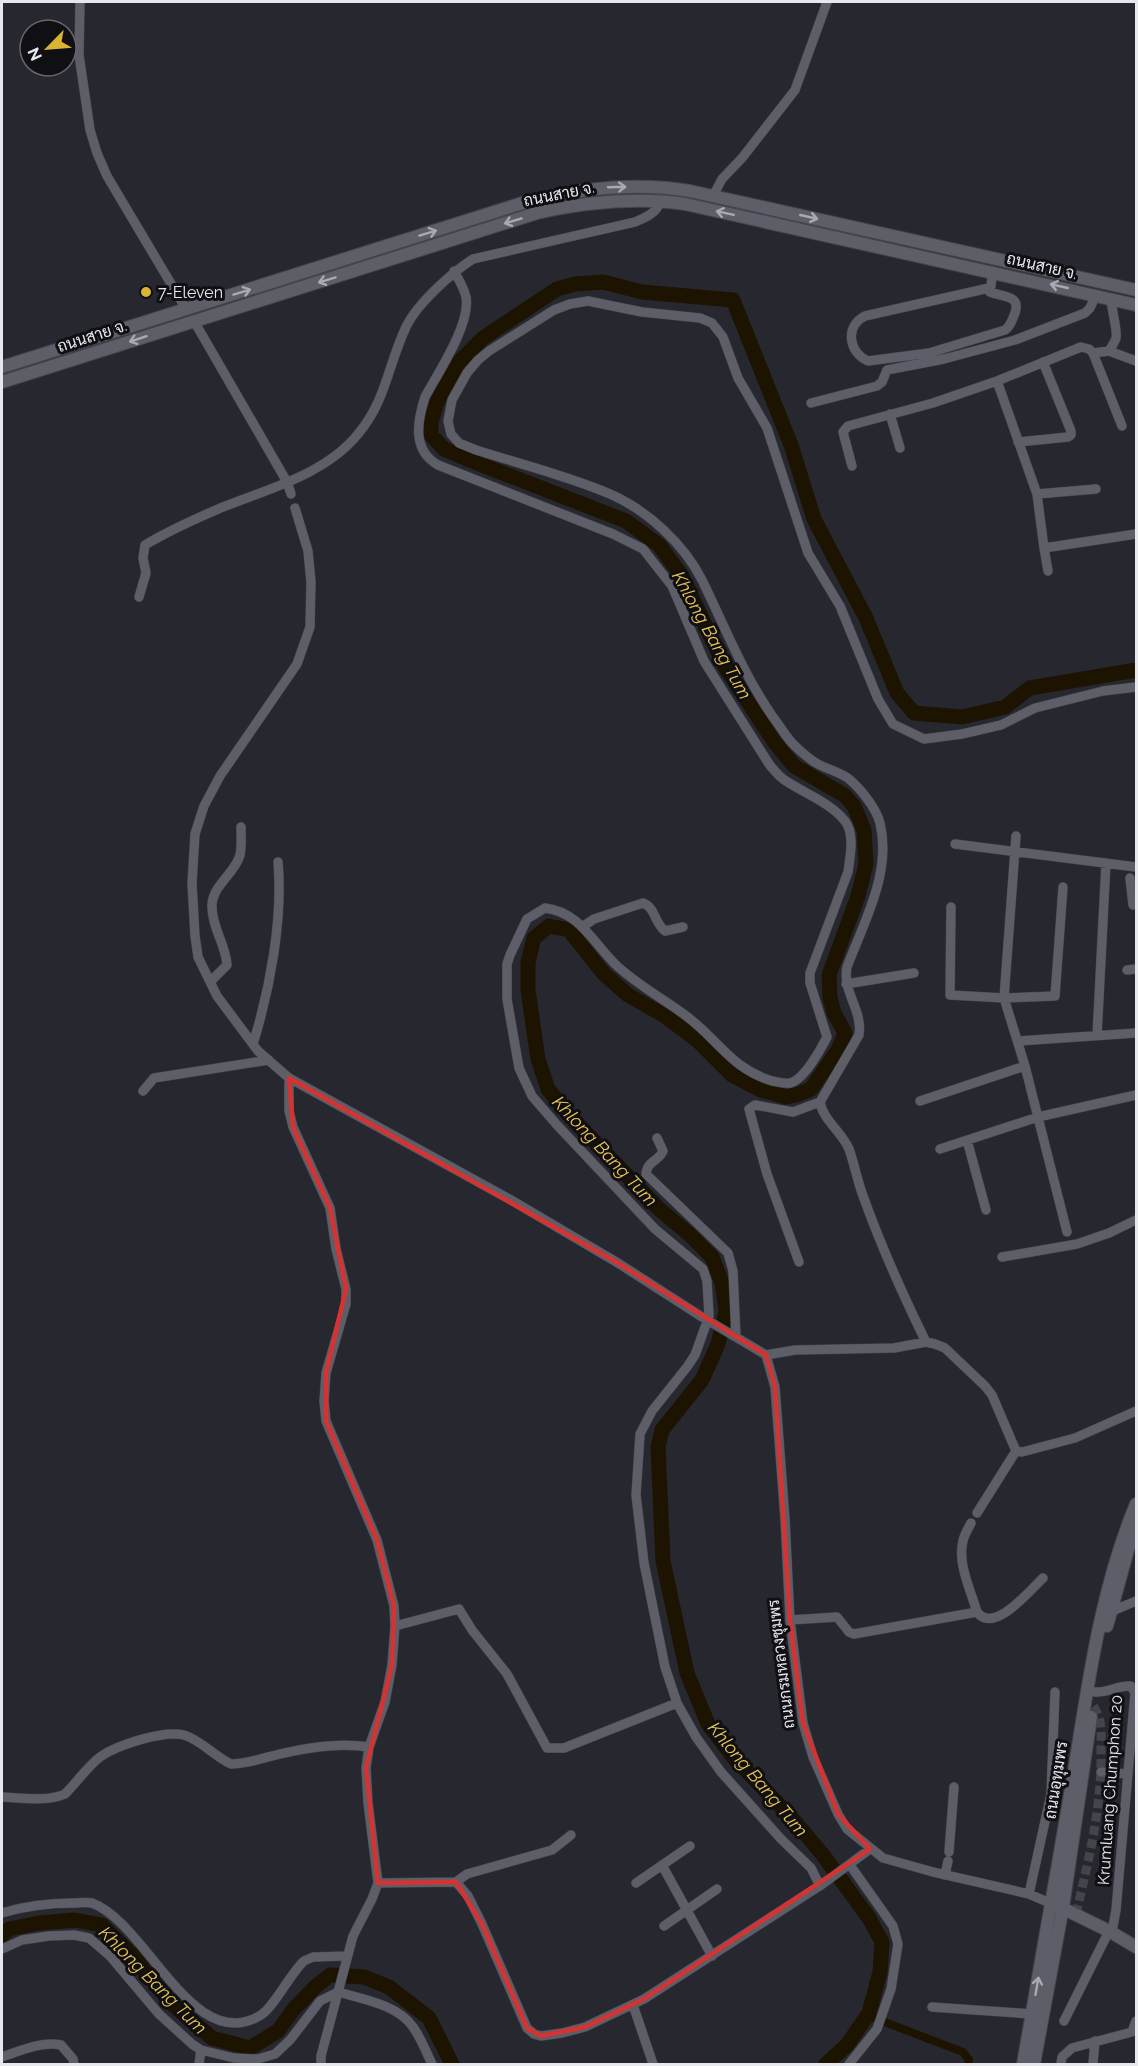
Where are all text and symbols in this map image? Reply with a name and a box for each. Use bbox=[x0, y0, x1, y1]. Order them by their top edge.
north arrow bbox=[18, 18, 78, 78]
text: N bbox=[24, 45, 46, 64]
street label: ถนนสาย จ. bbox=[522, 178, 596, 210]
one-way arrow bbox=[606, 182, 626, 193]
one-way arrow bbox=[716, 207, 735, 218]
one-way arrow bbox=[799, 212, 818, 223]
one-way arrow bbox=[503, 216, 522, 227]
one-way arrow bbox=[418, 227, 437, 238]
street label: ถนนสาย จ. bbox=[1005, 249, 1079, 283]
one-way arrow bbox=[318, 275, 337, 286]
one-way arrow bbox=[1050, 280, 1069, 292]
place label: 7-Eleven bbox=[158, 283, 223, 302]
marker: 7-Eleven bbox=[139, 285, 153, 299]
one-way arrow bbox=[232, 285, 251, 296]
street label: ถนนสาย จ. bbox=[55, 316, 129, 356]
one-way arrow bbox=[129, 334, 148, 345]
water label: Khlong Bang Tum bbox=[668, 567, 756, 703]
water label: Khlong Bang Tum bbox=[548, 1091, 662, 1211]
street label: ถนนกรมหลวงชุมพร bbox=[764, 1598, 800, 1730]
street label: Krumluang Chumphon 20 bbox=[1094, 1694, 1126, 1886]
water label: Khlong Bang Tum bbox=[704, 1717, 812, 1841]
street label: ถนนอุทุมพร bbox=[1040, 1739, 1074, 1821]
water label: Khlong Bang Tum bbox=[95, 1922, 211, 2038]
one-way arrow bbox=[1032, 1977, 1043, 1997]

